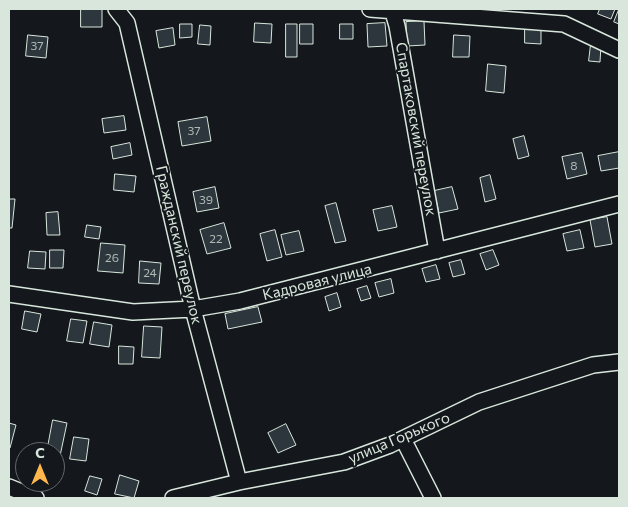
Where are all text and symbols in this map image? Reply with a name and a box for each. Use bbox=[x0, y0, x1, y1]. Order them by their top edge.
house number: 37 bbox=[30, 39, 44, 53]
street label: Спартаковский переулок bbox=[392, 41, 440, 217]
house number: 37 bbox=[187, 124, 201, 138]
house number: 8 bbox=[570, 159, 578, 173]
street label: Гражданский переулок bbox=[152, 164, 206, 326]
house number: 39 bbox=[199, 193, 213, 207]
house number: 22 bbox=[209, 232, 223, 246]
house number: 26 bbox=[105, 251, 119, 265]
street label: Кадровая улица bbox=[261, 260, 373, 304]
house number: 24 bbox=[143, 266, 157, 280]
street label: улица Горького bbox=[345, 408, 453, 468]
north arrow bbox=[15, 442, 65, 492]
text: С bbox=[35, 444, 45, 461]

